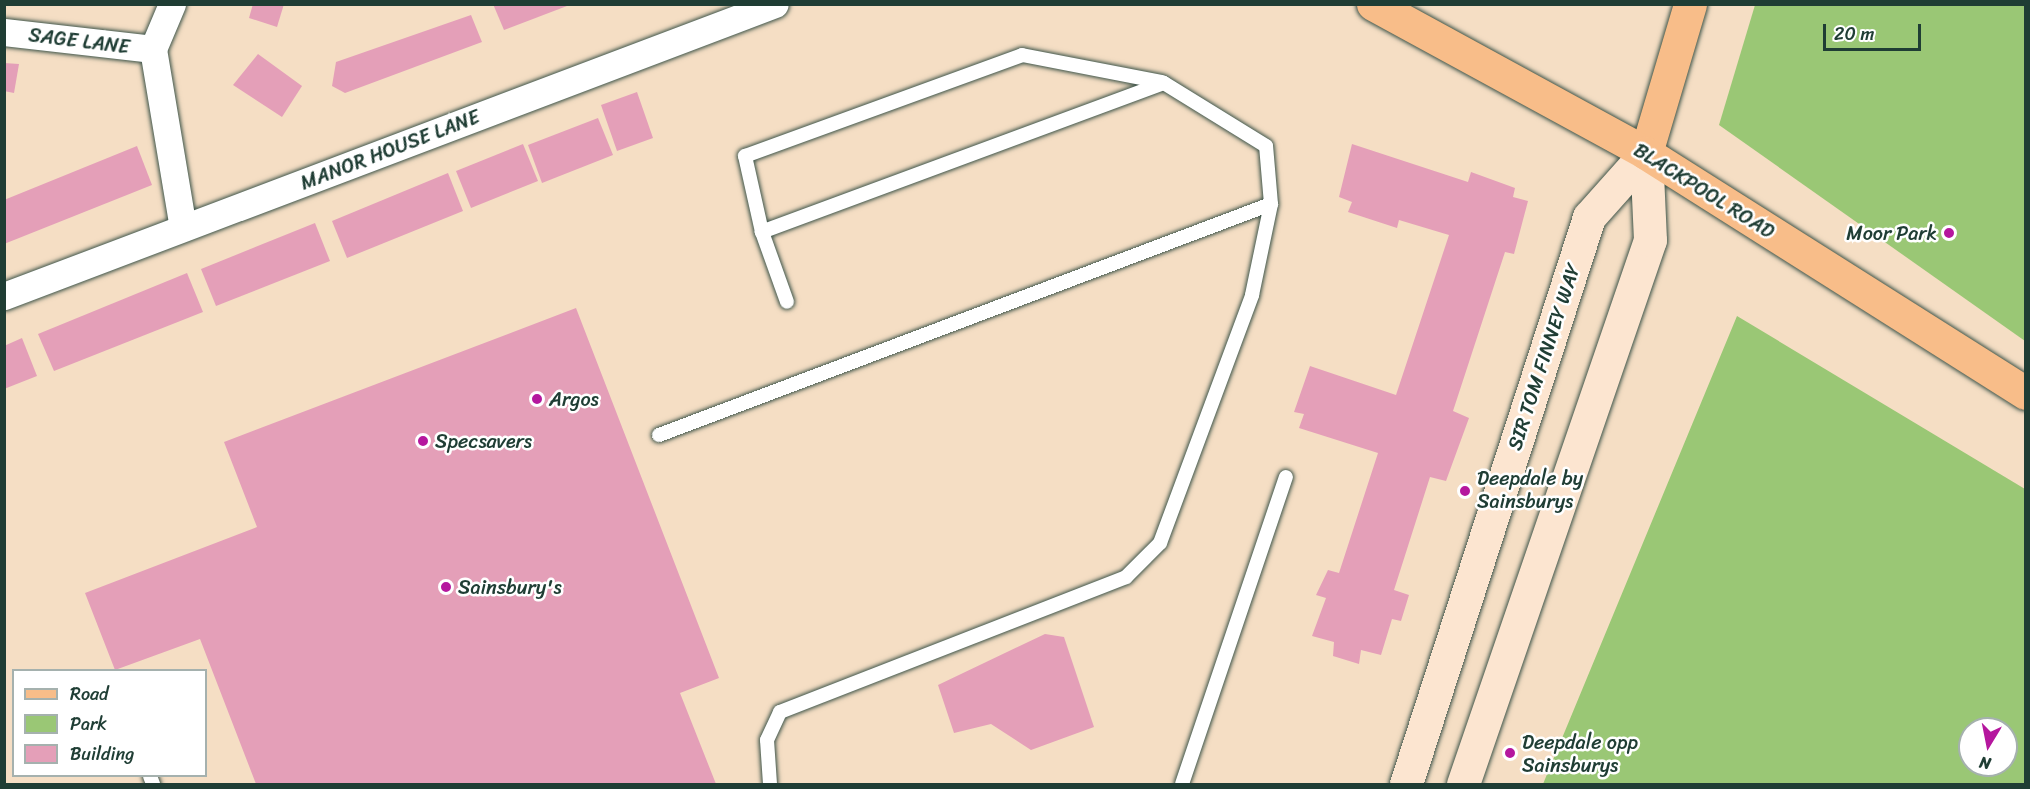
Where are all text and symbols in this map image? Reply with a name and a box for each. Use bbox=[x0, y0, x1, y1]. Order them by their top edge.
scale bar bbox=[1826, 12, 1924, 50]
text: 20 m bbox=[1834, 18, 1874, 50]
street label: SAGE LANE bbox=[27, 23, 131, 59]
street label: MANOR HOUSE LANE bbox=[297, 105, 483, 195]
street label: BLACKPOOL ROAD bbox=[1629, 138, 1779, 244]
place label: Moor Park bbox=[1846, 221, 1937, 245]
marker: Moor Park bbox=[1942, 226, 1956, 240]
street label: SIR TOM FINNEY WAY bbox=[1502, 260, 1586, 454]
place label: Argos bbox=[549, 387, 599, 411]
marker: Argos bbox=[530, 392, 544, 406]
place label: Specsavers bbox=[435, 429, 532, 453]
marker: Specsavers bbox=[416, 434, 430, 448]
place label: Deepdale by Sainsburys bbox=[1477, 467, 1583, 514]
marker: Deepdale by Sainsburys bbox=[1458, 484, 1472, 498]
place label: Sainsbury's bbox=[458, 575, 562, 599]
marker: Sainsbury's bbox=[439, 580, 453, 594]
legend bbox=[12, 669, 207, 777]
text: Road bbox=[70, 678, 109, 710]
text: Park bbox=[70, 708, 107, 740]
north arrow bbox=[1958, 717, 2018, 777]
place label: Deepdale opp Sainsburys bbox=[1522, 730, 1638, 777]
text: Building bbox=[70, 738, 134, 770]
marker: Deepdale opp Sainsburys bbox=[1503, 746, 1517, 760]
text: N bbox=[1977, 748, 1993, 778]

